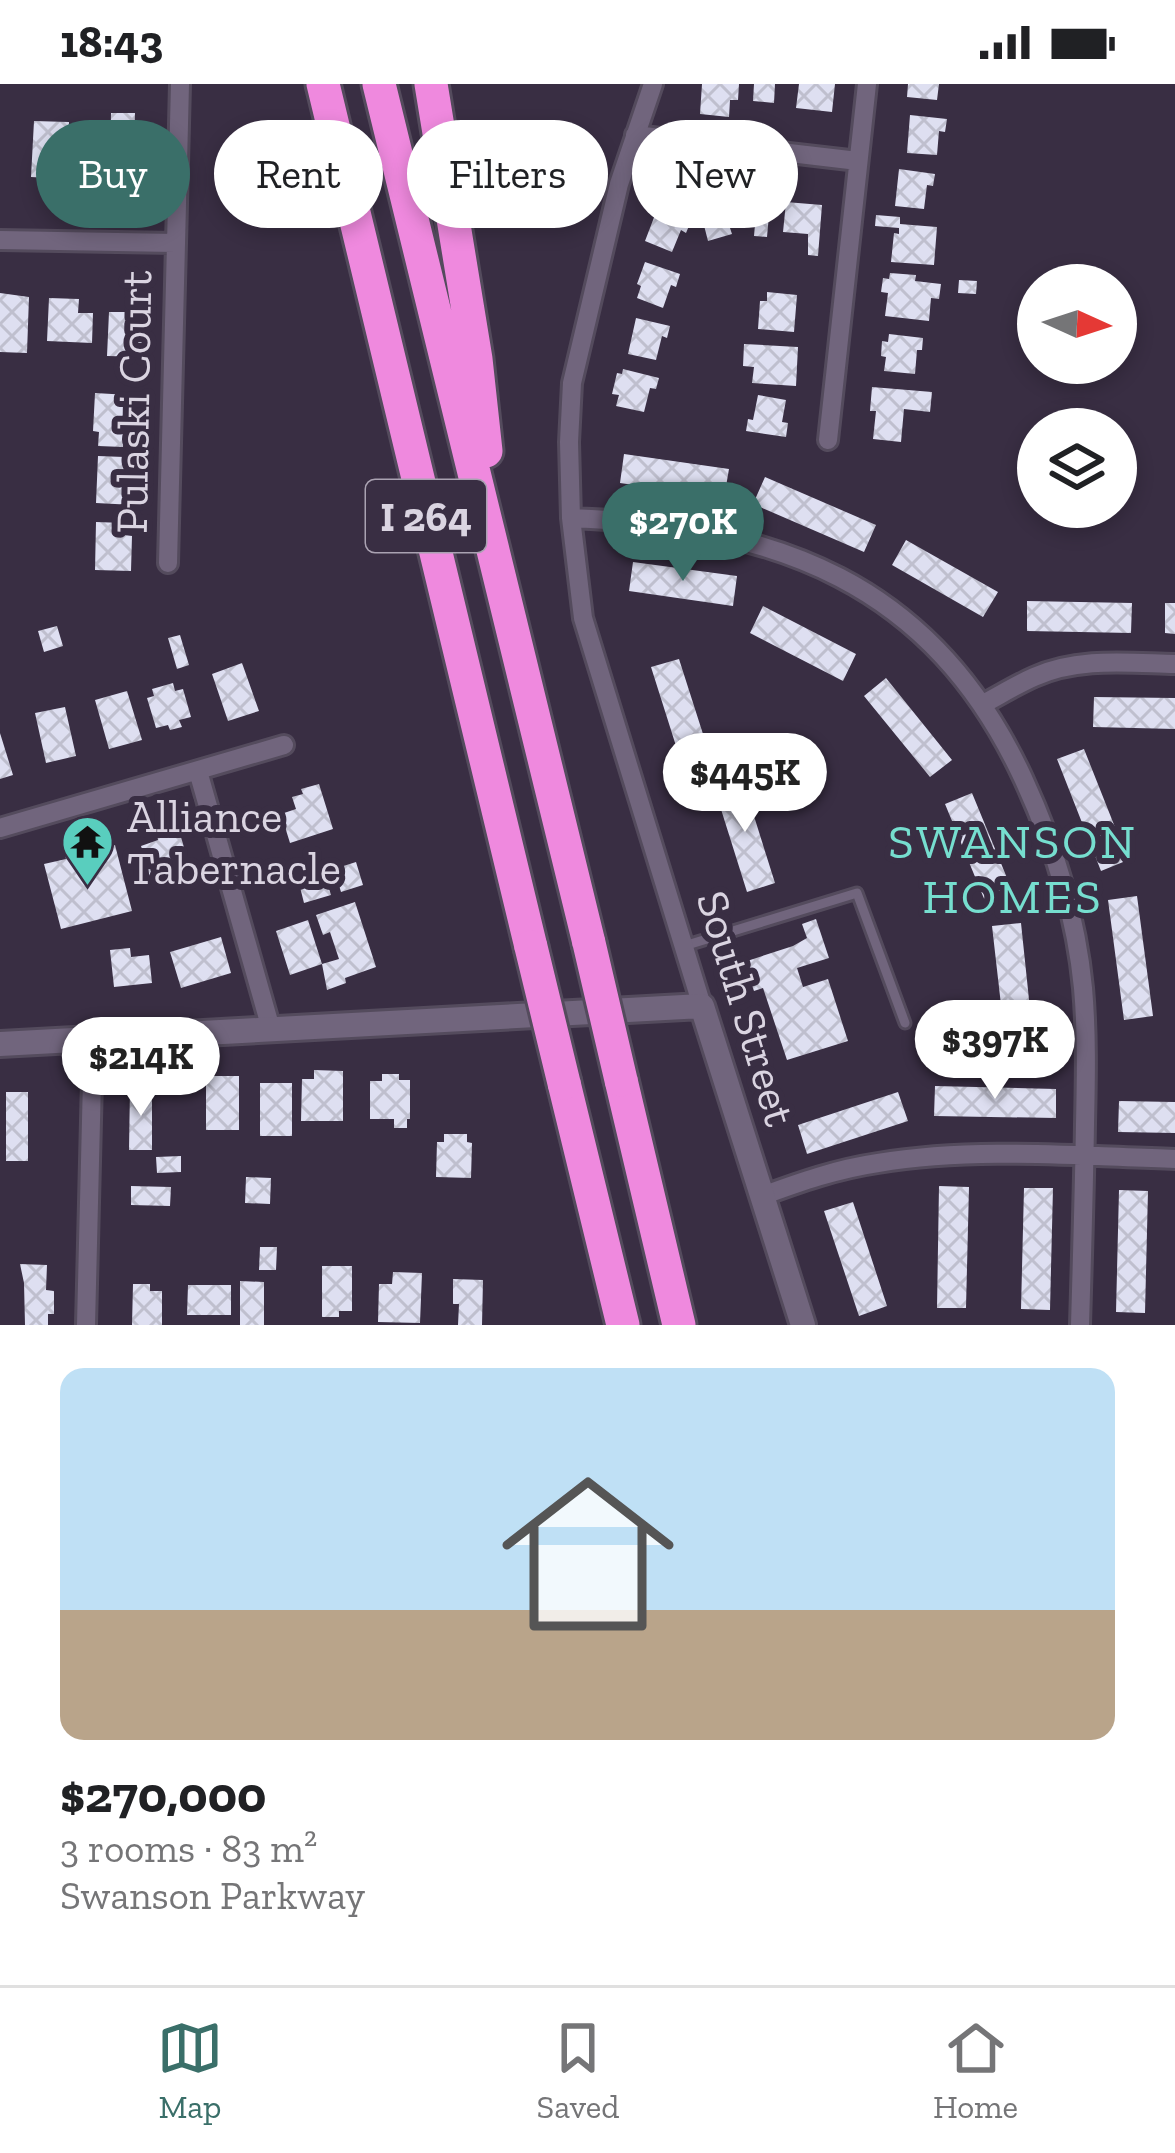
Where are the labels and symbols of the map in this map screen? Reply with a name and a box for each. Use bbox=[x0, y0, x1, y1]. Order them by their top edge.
north arrow bbox=[1017, 264, 1137, 384]
street label: Pulaski Court bbox=[105, 269, 163, 534]
road number: I 264 bbox=[366, 480, 486, 552]
pin: $270K bbox=[599, 482, 767, 584]
pin: $445K bbox=[661, 733, 829, 835]
place label: Alliance Tabernacle bbox=[127, 790, 341, 896]
district label: SWANSON HOMES bbox=[888, 813, 1138, 925]
temple icon: Alliance Tabernacle bbox=[60, 814, 116, 888]
street label: South Street bbox=[685, 884, 807, 1132]
pin: $397K bbox=[911, 1000, 1079, 1102]
pin: $214K bbox=[57, 1017, 225, 1119]

